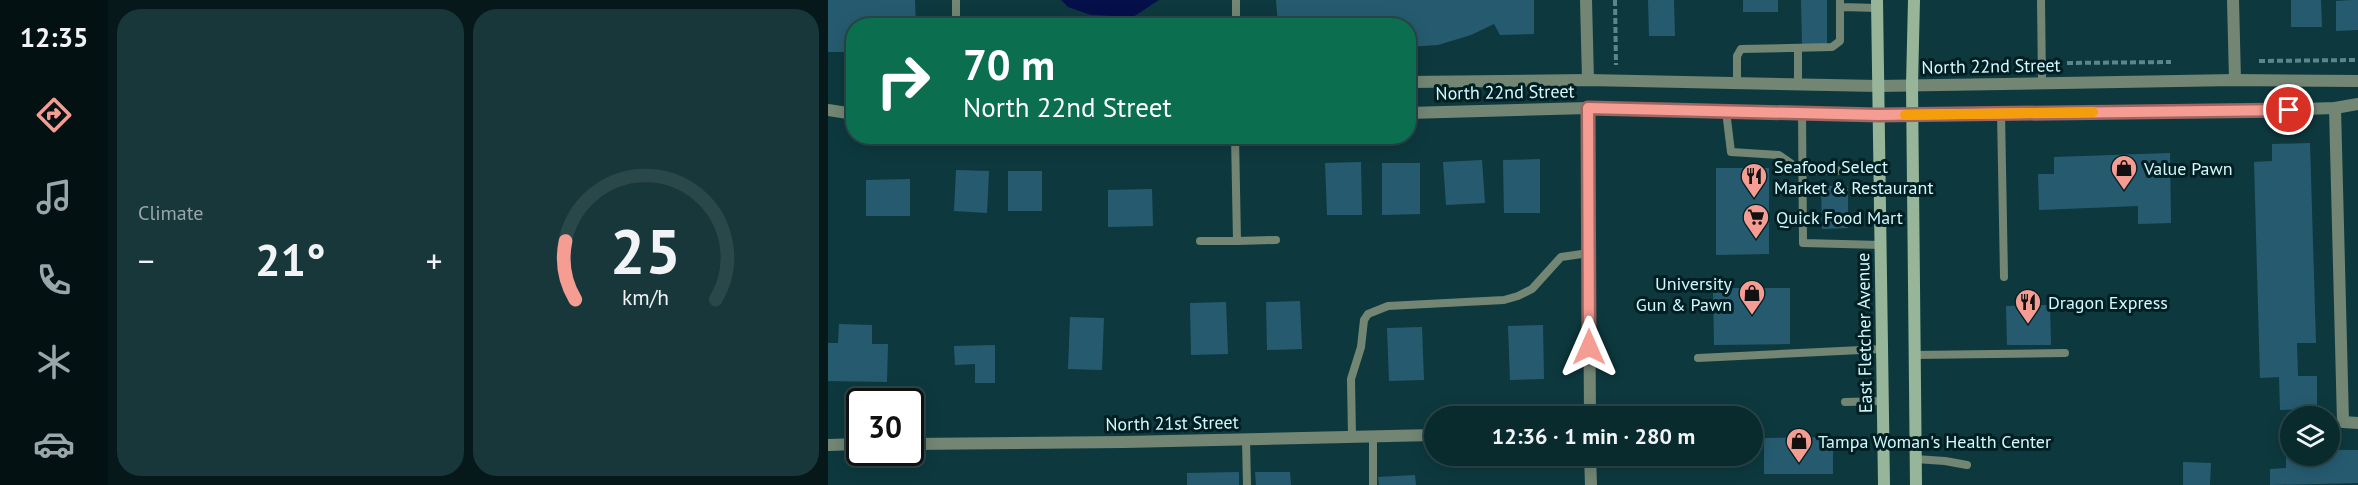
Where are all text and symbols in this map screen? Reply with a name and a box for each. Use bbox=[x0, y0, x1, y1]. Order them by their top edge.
text: 12:35 bbox=[20, 20, 88, 54]
text: 70 m bbox=[963, 37, 1055, 92]
icon: right bbox=[864, 42, 942, 120]
street label: North 22nd Street bbox=[1921, 53, 2061, 79]
street label: North 22nd Street bbox=[1435, 79, 1575, 105]
pin bbox=[2263, 84, 2314, 135]
text: North 22nd Street bbox=[963, 90, 1172, 124]
icon: arrive bbox=[2272, 93, 2305, 126]
icon: directions bbox=[33, 94, 75, 136]
shop icon: Value Pawn bbox=[2109, 153, 2139, 191]
place label: Seafood Select Market & Restaurant bbox=[1774, 155, 1934, 199]
place label: Value Pawn bbox=[2143, 157, 2233, 180]
restaurant icon: Seafood Select Market & Restaurant bbox=[1739, 161, 1769, 199]
icon: music bbox=[33, 176, 75, 218]
text: Climate bbox=[138, 200, 204, 226]
supermarket icon: Quick Food Mart bbox=[1741, 202, 1771, 240]
place label: Quick Food Mart bbox=[1776, 206, 1903, 229]
text: 25 bbox=[610, 210, 681, 291]
text: 21° bbox=[255, 230, 326, 288]
text: − bbox=[138, 239, 155, 282]
text: + bbox=[426, 239, 442, 282]
street label: East Fletcher Avenue bbox=[1851, 253, 1877, 413]
icon: phone bbox=[33, 259, 75, 301]
place label: University Gun & Pawn bbox=[1636, 272, 1733, 316]
shop icon: University Gun & Pawn bbox=[1737, 278, 1767, 316]
text: km/h bbox=[622, 283, 669, 311]
restaurant icon: Dragon Express bbox=[2013, 287, 2043, 325]
place label: Dragon Express bbox=[2048, 291, 2168, 314]
position arrow bbox=[1557, 315, 1621, 379]
icon: climate bbox=[33, 341, 75, 383]
speed limit sign: 30 bbox=[846, 388, 924, 466]
map controls bbox=[2280, 406, 2340, 466]
button: layers bbox=[2280, 406, 2340, 466]
street label: North 21st Street bbox=[1105, 410, 1239, 436]
text: 12:36 · 1 min · 280 m bbox=[1492, 422, 1695, 450]
icon: car bbox=[33, 423, 75, 465]
shop icon: Tampa Woman's Health Center bbox=[1784, 426, 1814, 464]
place label: Tampa Woman's Health Center bbox=[1818, 430, 2051, 453]

